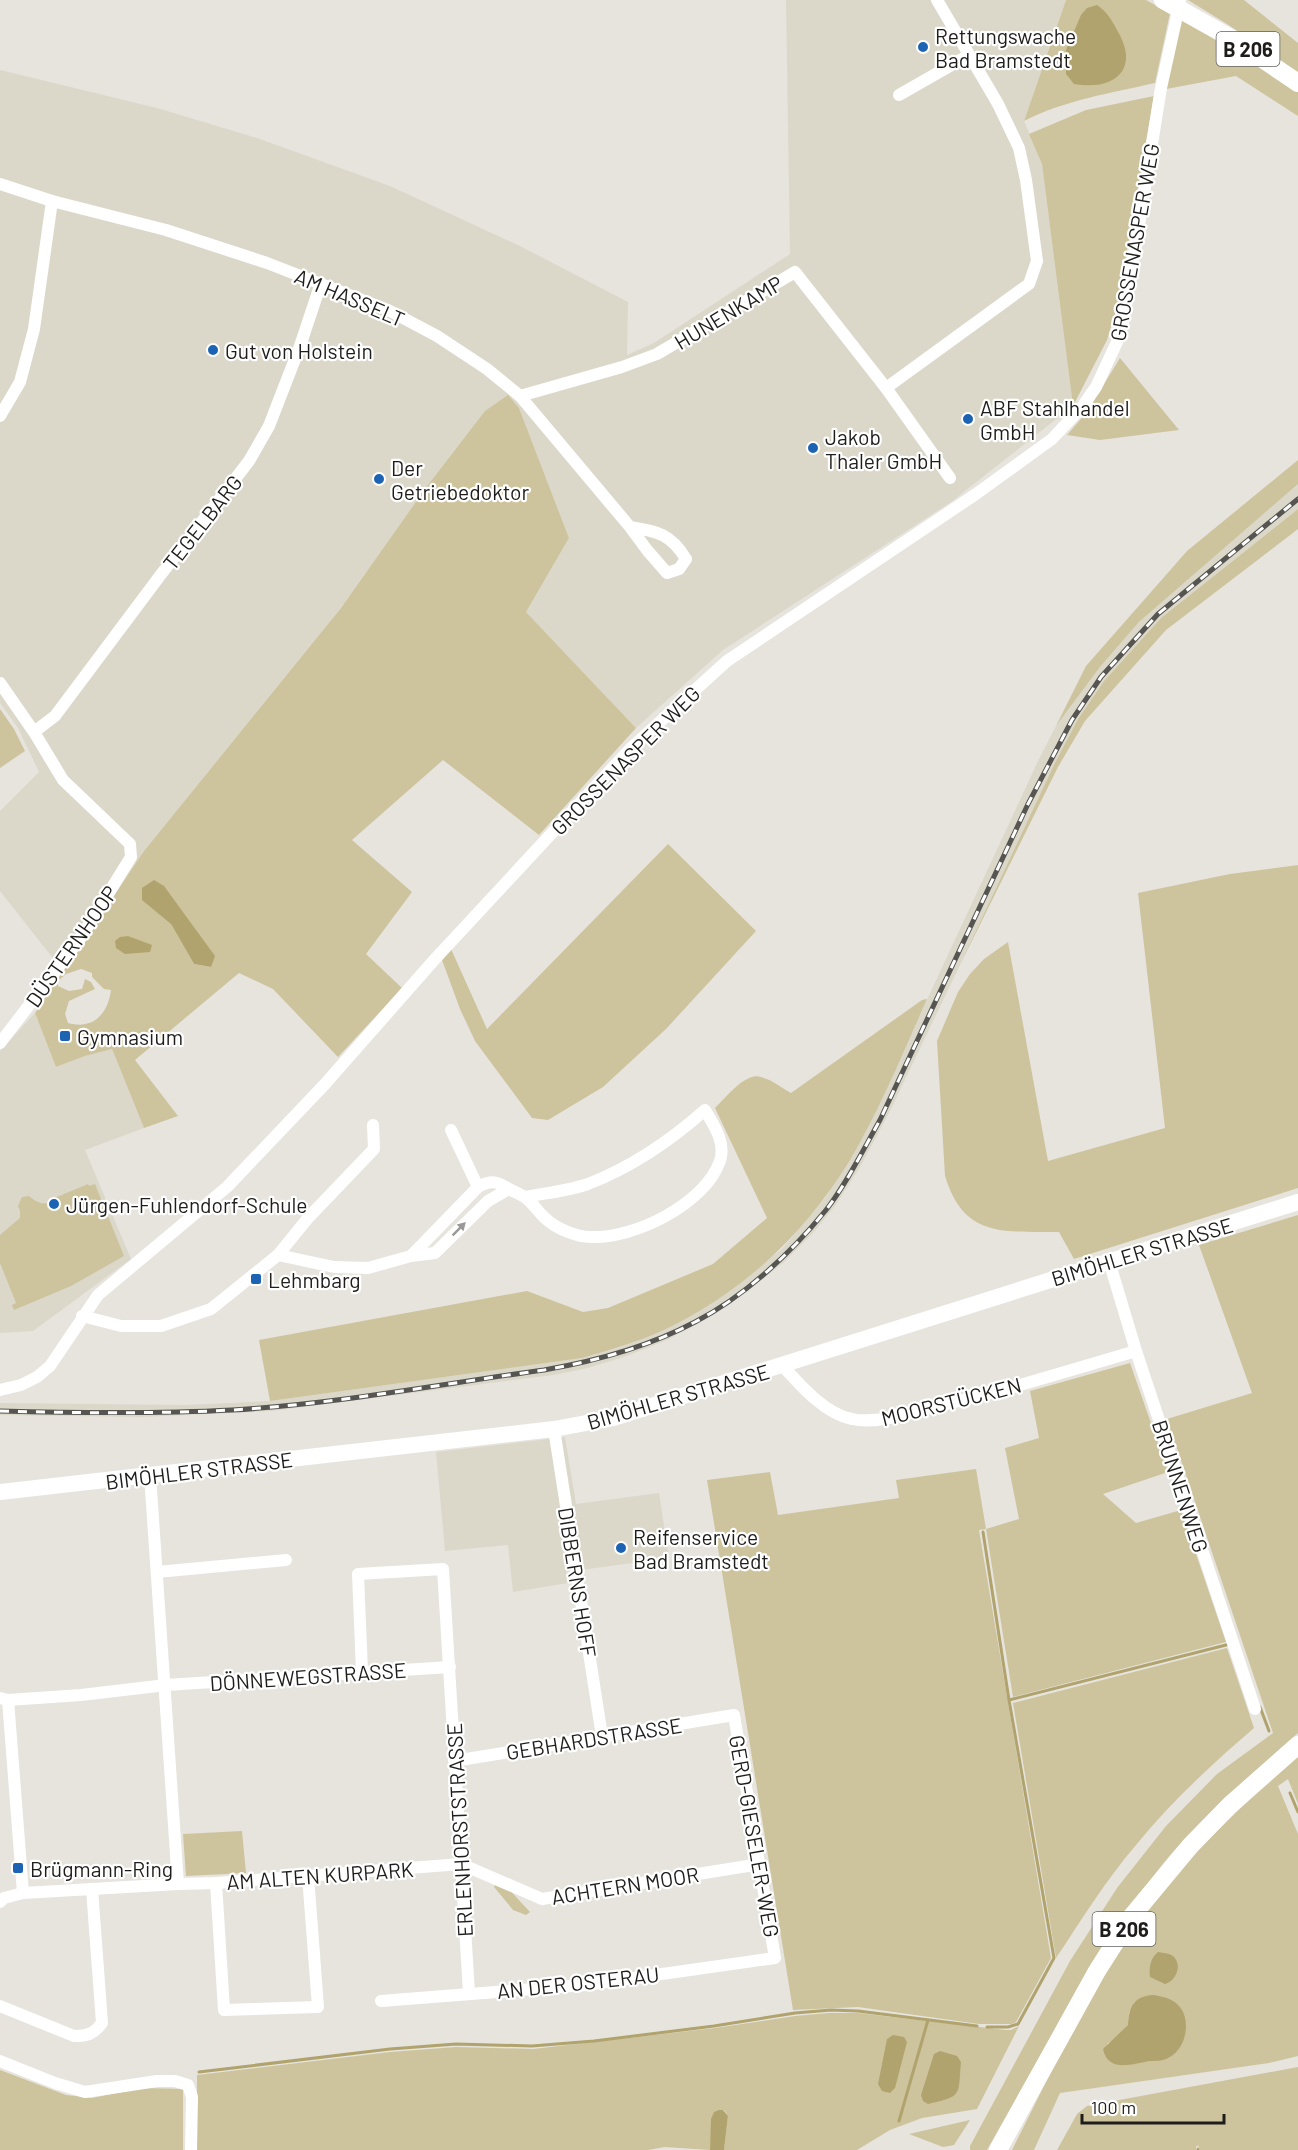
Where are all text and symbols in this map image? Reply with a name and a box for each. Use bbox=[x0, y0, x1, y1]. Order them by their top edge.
place label: Rettungswache Bad Bramstedt bbox=[935, 23, 1076, 72]
road number: B 206 bbox=[1216, 32, 1280, 66]
marker: Rettungswache Bad Bramstedt bbox=[916, 40, 930, 54]
street label: GROSSENASPER WEG bbox=[1104, 141, 1164, 343]
street label: AM HASSELT bbox=[291, 263, 409, 331]
street label: HUNENKAMP bbox=[669, 270, 787, 354]
place label: Gut von Holstein bbox=[225, 338, 373, 363]
marker: Gut von Holstein bbox=[206, 343, 220, 357]
place label: ABF Stahlhandel GmbH bbox=[980, 395, 1130, 444]
marker: ABF Stahlhandel GmbH bbox=[961, 412, 975, 426]
place label: Jakob Thaler GmbH bbox=[825, 424, 942, 473]
marker: Jakob Thaler GmbH bbox=[806, 441, 820, 455]
place label: Der Getriebedoktor bbox=[391, 455, 529, 504]
street label: TEGELBARG bbox=[157, 470, 247, 574]
marker: Der Getriebedoktor bbox=[372, 472, 386, 486]
street label: GROSSENASPER WEG bbox=[545, 680, 705, 840]
street label: DÜSTERNHOOP bbox=[20, 881, 122, 1011]
place label: Gymnasium bbox=[77, 1024, 183, 1049]
marker: Gymnasium bbox=[58, 1029, 72, 1043]
place label: Jürgen-Fuhlendorf-Schule bbox=[66, 1192, 307, 1217]
marker: Jürgen-Fuhlendorf-Schule bbox=[47, 1197, 61, 1211]
street label: BIMÖHLER STRASSE bbox=[1048, 1211, 1236, 1291]
one-way arrow bbox=[452, 1222, 467, 1236]
place label: Lehmbarg bbox=[268, 1267, 361, 1292]
marker: Lehmbarg bbox=[249, 1272, 263, 1286]
street label: BIMÖHLER STRASSE bbox=[584, 1358, 772, 1434]
street label: MOORSTÜCKEN bbox=[878, 1372, 1024, 1430]
street label: BRUNNENWEG bbox=[1148, 1416, 1214, 1556]
street label: BIMÖHLER STRASSE bbox=[104, 1446, 294, 1494]
street label: DIBBERNS HOFF bbox=[554, 1505, 602, 1659]
place label: Reifenservice Bad Bramstedt bbox=[633, 1524, 769, 1573]
marker: Reifenservice Bad Bramstedt bbox=[614, 1541, 628, 1555]
street label: DÖNNEWEGSTRASSE bbox=[209, 1657, 407, 1695]
street label: GEBHARDSTRASSE bbox=[504, 1712, 684, 1764]
street label: ERLENHORSTSTRASSE bbox=[441, 1722, 477, 1938]
street label: GERD-GIESELER-WEG bbox=[725, 1733, 785, 1939]
place label: Brügmann-Ring bbox=[30, 1856, 173, 1881]
street label: AM ALTEN KURPARK bbox=[226, 1856, 415, 1894]
marker: Brügmann-Ring bbox=[11, 1861, 25, 1875]
street label: ACHTERN MOOR bbox=[550, 1861, 700, 1909]
road number: B 206 bbox=[1092, 1912, 1156, 1946]
street label: AN DER OSTERAU bbox=[496, 1961, 660, 2003]
scale bar bbox=[1082, 2087, 1224, 2125]
text: 100 m bbox=[1091, 2096, 1136, 2118]

